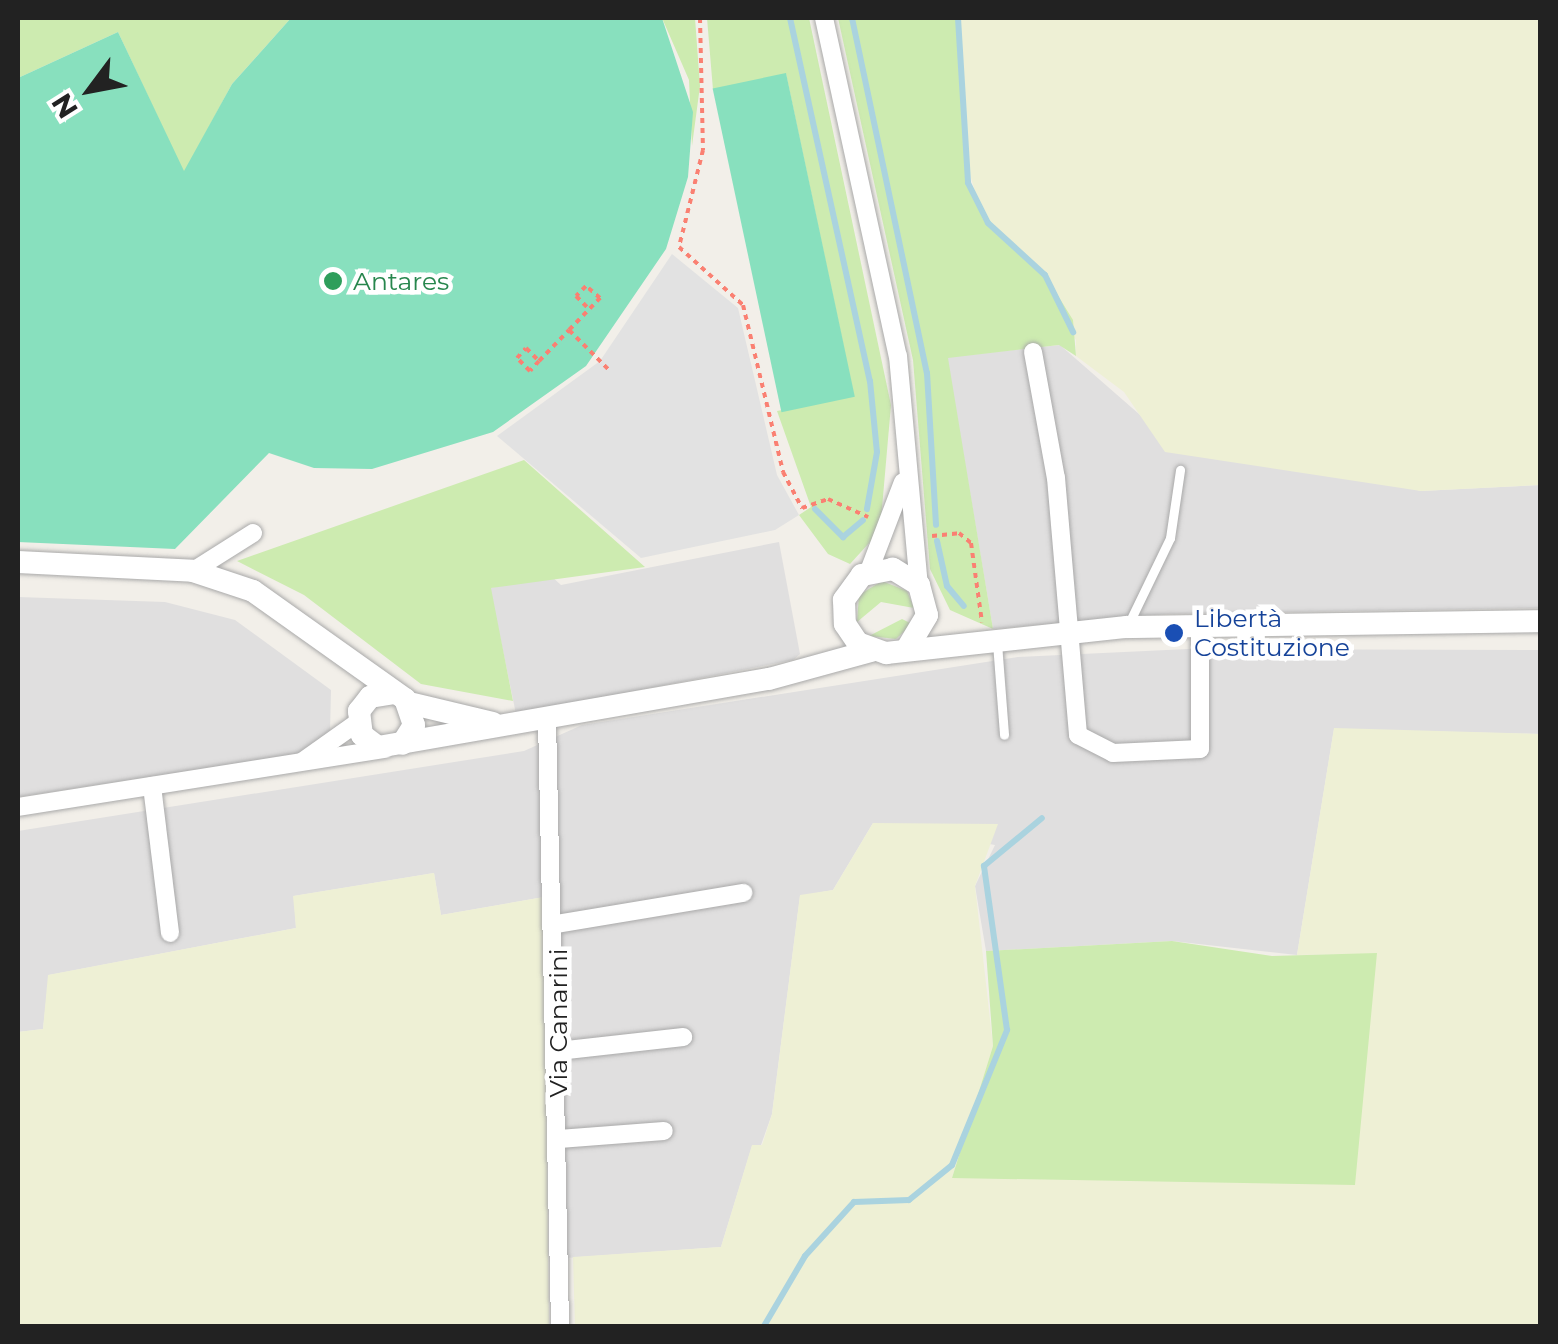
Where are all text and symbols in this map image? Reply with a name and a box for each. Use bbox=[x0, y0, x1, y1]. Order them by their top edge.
north arrow bbox=[40, 40, 140, 140]
text: N bbox=[44, 87, 85, 124]
place label: Antares bbox=[353, 266, 449, 296]
marker: Antares bbox=[322, 270, 344, 292]
place label: Libertà Costituzione bbox=[1194, 604, 1350, 663]
marker: Libertà Costituzione bbox=[1163, 622, 1185, 644]
street label: Via Canarini bbox=[543, 948, 573, 1098]

